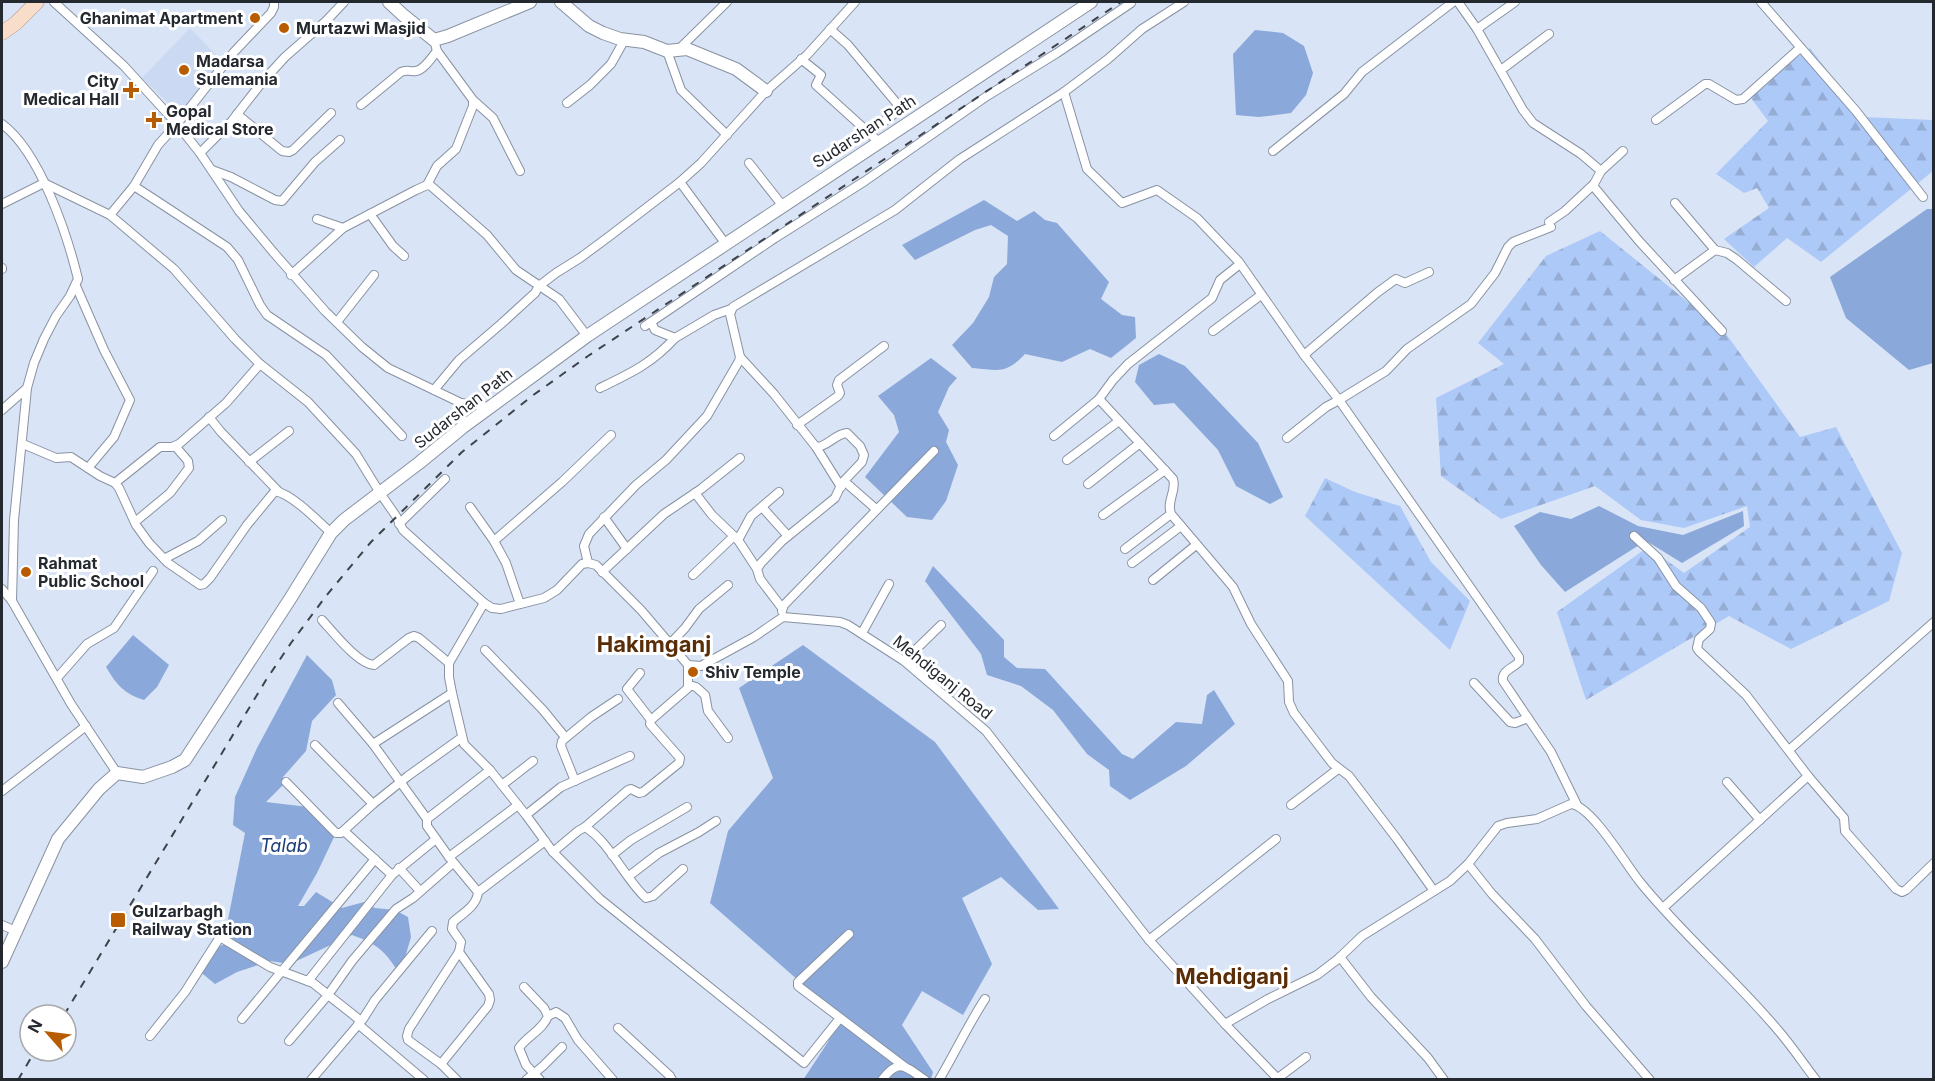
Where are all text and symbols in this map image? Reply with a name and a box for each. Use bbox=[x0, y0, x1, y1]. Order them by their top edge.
place label: Ghanimat Apartment bbox=[80, 8, 243, 28]
marker: Ghanimat Apartment bbox=[248, 11, 262, 25]
place label: Murtazwi Masjid bbox=[296, 18, 426, 38]
marker: Murtazwi Masjid bbox=[277, 21, 291, 35]
place label: Madarsa Sulemania bbox=[196, 51, 278, 89]
marker: Madarsa Sulemania bbox=[177, 63, 191, 77]
place label: City Medical Hall bbox=[23, 71, 119, 109]
marker: City Medical Hall bbox=[124, 83, 138, 97]
street label: Sudarshan Path bbox=[809, 90, 919, 172]
place label: Gopal Medical Store bbox=[166, 101, 274, 139]
marker: Gopal Medical Store bbox=[147, 113, 161, 127]
street label: Sudarshan Path bbox=[410, 363, 516, 453]
place label: Rahmat Public School bbox=[38, 553, 144, 591]
marker: Rahmat Public School bbox=[19, 565, 33, 579]
district label: Hakimganj bbox=[597, 631, 711, 657]
street label: Mehdiganj Road bbox=[889, 631, 997, 723]
place label: Shiv Temple bbox=[705, 662, 801, 682]
marker: Shiv Temple bbox=[686, 665, 700, 679]
water label: Talab bbox=[260, 835, 308, 856]
place label: Gulzarbagh Railway Station bbox=[132, 901, 252, 939]
marker: Gulzarbagh Railway Station bbox=[109, 911, 127, 929]
district label: Mehdiganj bbox=[1175, 963, 1289, 989]
north arrow bbox=[18, 1003, 78, 1063]
text: N bbox=[23, 1016, 46, 1036]

